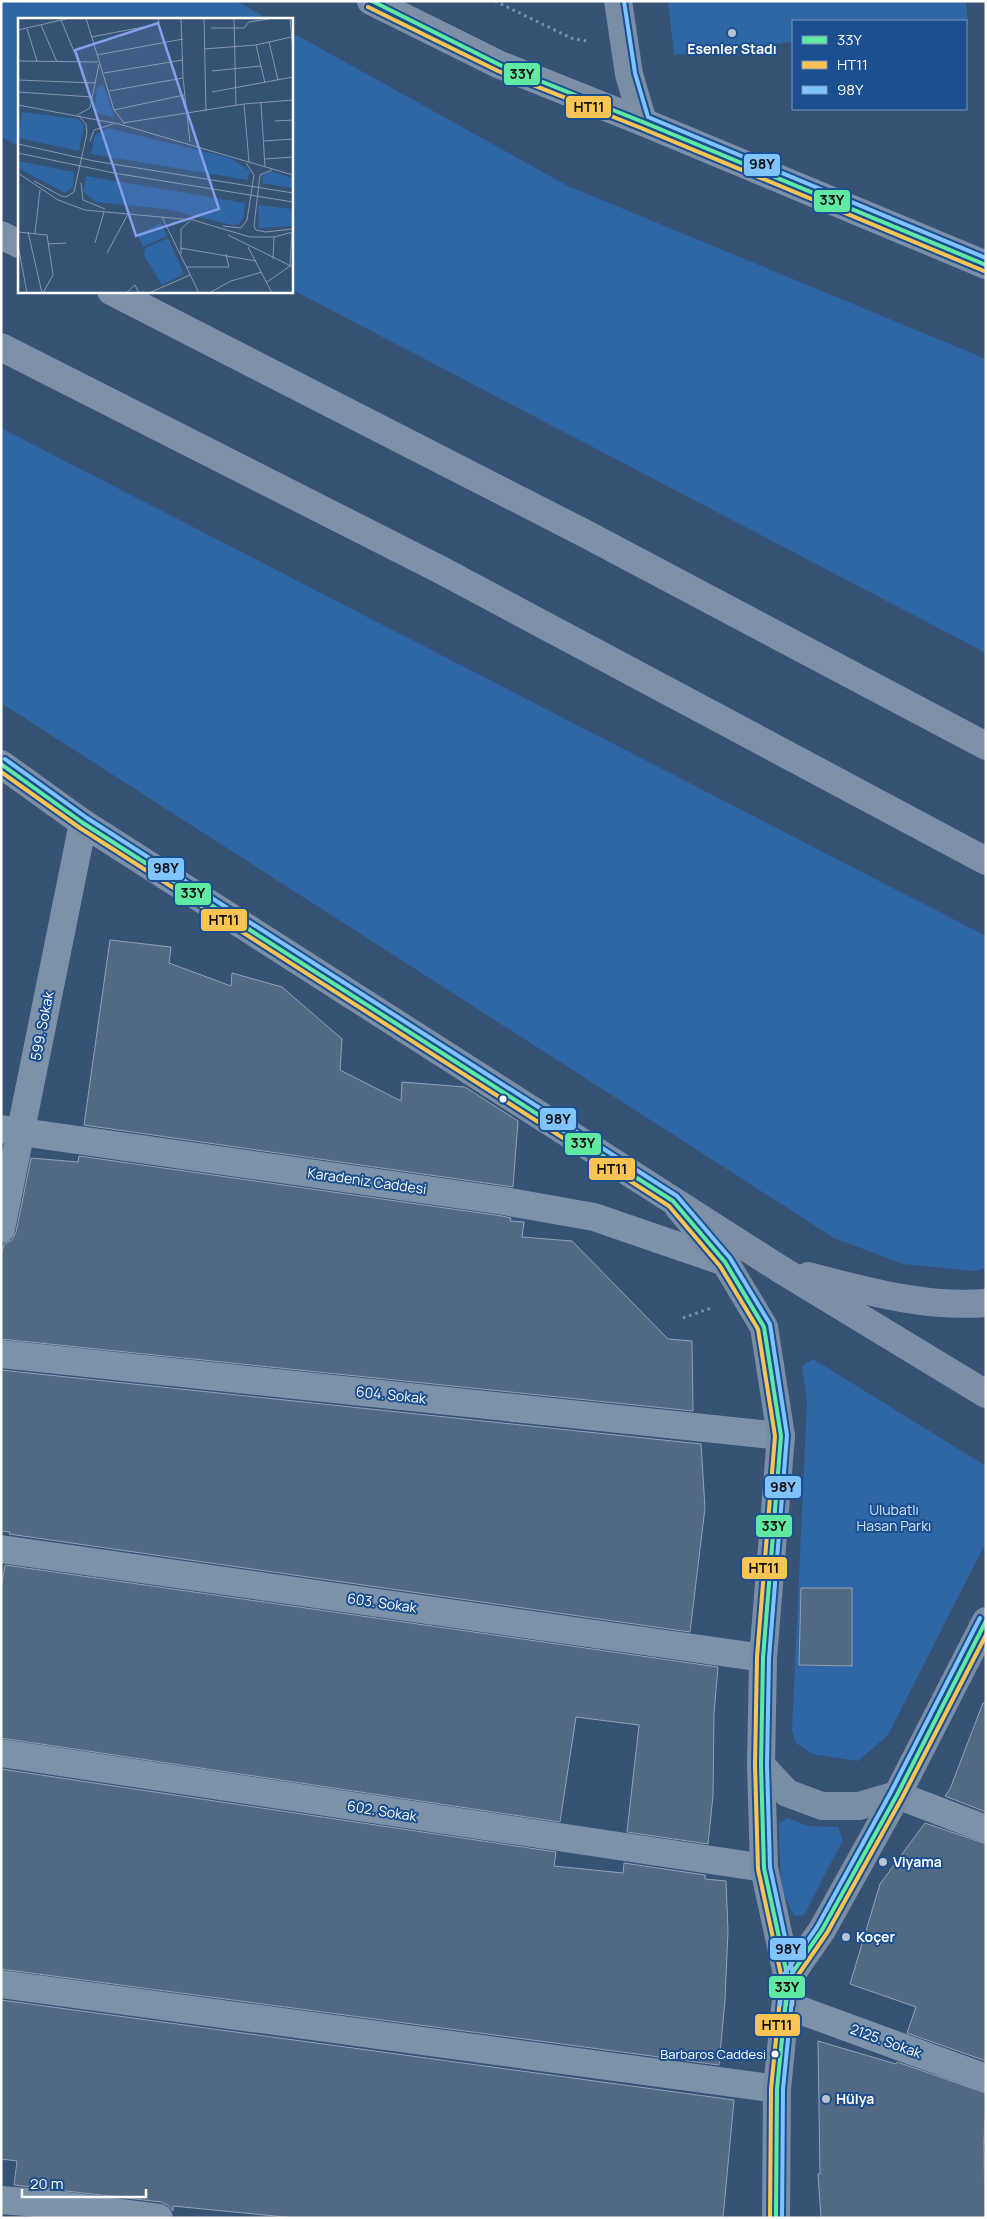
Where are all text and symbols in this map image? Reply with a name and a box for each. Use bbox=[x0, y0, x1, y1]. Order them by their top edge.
inset map bbox=[18, 18, 292, 292]
legend bbox=[792, 20, 967, 110]
marker: Esenler Stadı bbox=[726, 27, 738, 39]
text: 33Y bbox=[837, 29, 863, 50]
place label: Esenler Stadı bbox=[687, 39, 777, 58]
text: HT11 bbox=[837, 54, 868, 75]
line badge: 33Y bbox=[503, 62, 541, 86]
text: 33Y bbox=[510, 64, 535, 83]
text: 98Y bbox=[837, 79, 864, 100]
line badge: HT11 bbox=[565, 95, 612, 119]
text: HT11 bbox=[574, 97, 604, 116]
line badge: 98Y bbox=[743, 153, 781, 177]
text: 98Y bbox=[749, 154, 775, 173]
line badge: 33Y bbox=[813, 189, 851, 213]
text: 33Y bbox=[820, 190, 845, 209]
line badge: 98Y bbox=[147, 857, 185, 881]
text: 98Y bbox=[153, 858, 179, 877]
line badge: 33Y bbox=[174, 882, 212, 906]
text: 33Y bbox=[181, 883, 206, 902]
line badge: HT11 bbox=[200, 908, 248, 932]
text: HT11 bbox=[209, 910, 239, 929]
street label: 599. Sokak bbox=[25, 989, 58, 1062]
unlabelled marker bbox=[498, 1094, 508, 1104]
line badge: 98Y bbox=[539, 1107, 577, 1131]
text: 98Y bbox=[545, 1109, 571, 1128]
line badge: 33Y bbox=[564, 1132, 602, 1156]
text: 33Y bbox=[571, 1133, 596, 1152]
line badge: HT11 bbox=[588, 1157, 636, 1181]
text: HT11 bbox=[597, 1159, 627, 1178]
street label: Karadeniz Caddesi bbox=[306, 1163, 428, 1198]
street label: 604. Sokak bbox=[355, 1381, 428, 1408]
line badge: 98Y bbox=[764, 1475, 802, 1499]
text: 98Y bbox=[770, 1477, 796, 1496]
park label: Ulubatlı Hasan Parkı bbox=[857, 1500, 931, 1535]
line badge: 33Y bbox=[755, 1514, 793, 1538]
text: 33Y bbox=[762, 1516, 787, 1535]
line badge: HT11 bbox=[741, 1556, 788, 1580]
text: HT11 bbox=[749, 1558, 779, 1577]
street label: 603. Sokak bbox=[346, 1588, 419, 1617]
street label: 602. Sokak bbox=[346, 1796, 419, 1826]
place label: Viyama bbox=[893, 1852, 942, 1871]
marker: Viyama bbox=[877, 1856, 889, 1868]
place label: Koçer bbox=[856, 1927, 895, 1946]
marker: Koçer bbox=[840, 1931, 852, 1943]
line badge: 98Y bbox=[769, 1937, 807, 1961]
text: 98Y bbox=[775, 1939, 801, 1958]
line badge: 33Y bbox=[768, 1975, 806, 1999]
text: 33Y bbox=[775, 1977, 800, 1996]
line badge: HT11 bbox=[754, 2013, 801, 2037]
text: HT11 bbox=[762, 2015, 792, 2034]
street label: 2125. Sokak bbox=[848, 2019, 925, 2063]
place label: Barbaros Caddesi bbox=[660, 2045, 766, 2063]
marker: Barbaros Caddesi bbox=[770, 2049, 780, 2059]
place label: Hülya bbox=[836, 2089, 874, 2108]
marker: Hülya bbox=[820, 2093, 832, 2105]
scale bar bbox=[22, 2166, 146, 2198]
text: 20 m bbox=[30, 2173, 63, 2194]

